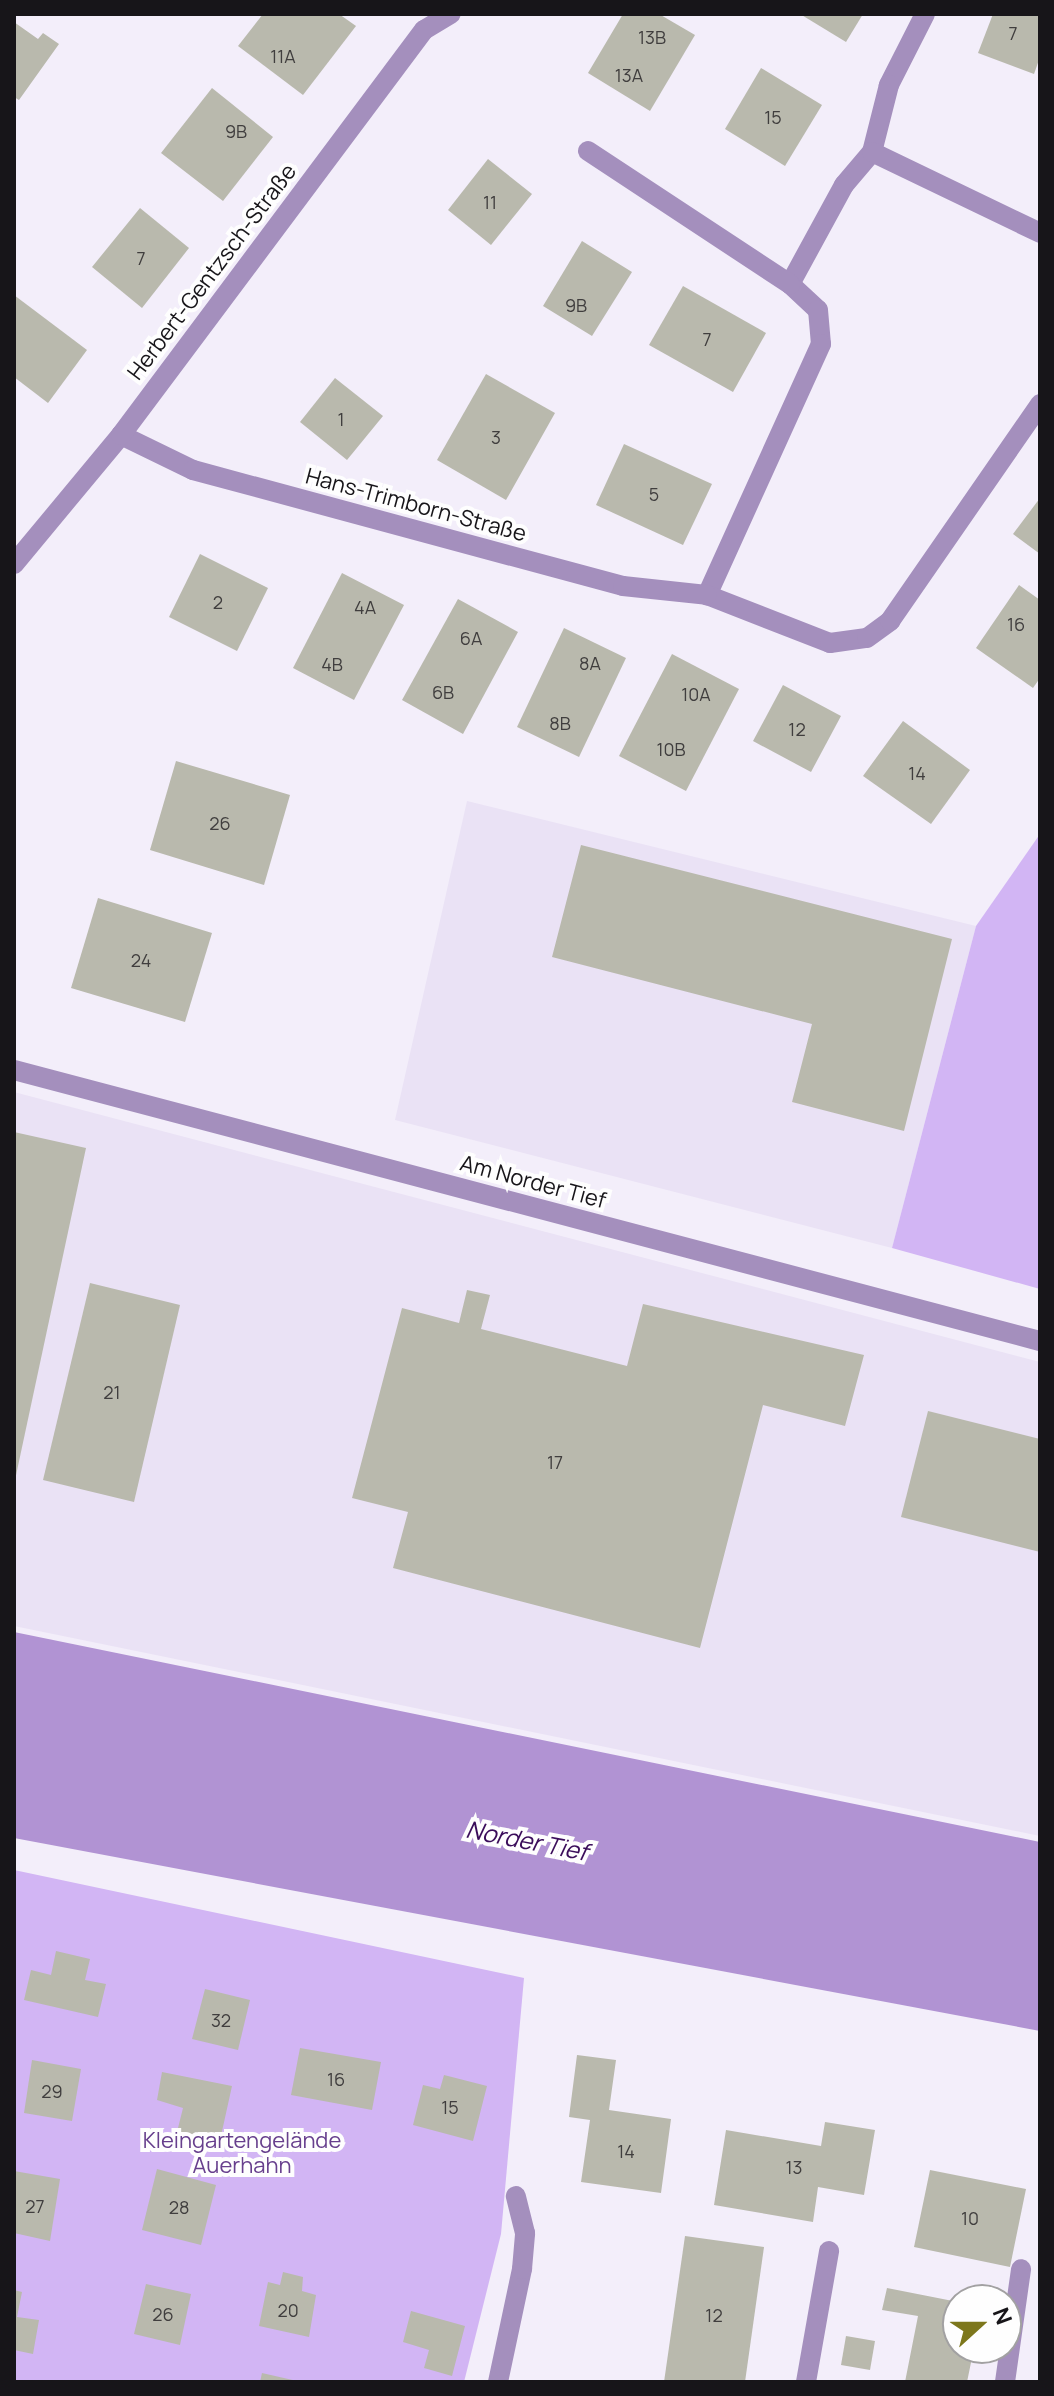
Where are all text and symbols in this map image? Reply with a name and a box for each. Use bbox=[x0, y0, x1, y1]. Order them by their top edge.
house number: 7 bbox=[1008, 22, 1018, 44]
house number: 13B bbox=[638, 26, 666, 48]
house number: 11A bbox=[270, 45, 296, 67]
house number: 13A bbox=[615, 64, 643, 86]
house number: 15 bbox=[764, 106, 782, 128]
house number: 9B bbox=[225, 120, 247, 142]
street label: Herbert-Gentzsch-Straße bbox=[122, 159, 302, 385]
house number: 11 bbox=[483, 191, 497, 213]
house number: 7 bbox=[136, 247, 146, 269]
house number: 9B bbox=[565, 294, 587, 316]
house number: 7 bbox=[702, 328, 712, 350]
house number: 1 bbox=[337, 408, 345, 430]
house number: 3 bbox=[491, 426, 501, 448]
street label: Hans-Trimborn-Straße bbox=[303, 463, 529, 547]
house number: 5 bbox=[649, 483, 659, 505]
house number: 2 bbox=[213, 591, 223, 613]
house number: 4A bbox=[354, 596, 376, 618]
house number: 16 bbox=[1007, 613, 1025, 635]
house number: 6A bbox=[460, 627, 482, 649]
house number: 8A bbox=[579, 652, 601, 674]
house number: 4B bbox=[321, 653, 343, 675]
house number: 6B bbox=[432, 681, 454, 703]
house number: 10A bbox=[681, 683, 711, 705]
house number: 8B bbox=[549, 712, 571, 734]
house number: 12 bbox=[788, 718, 806, 740]
house number: 10B bbox=[656, 738, 686, 760]
house number: 14 bbox=[908, 762, 926, 784]
house number: 26 bbox=[209, 812, 231, 834]
house number: 24 bbox=[131, 949, 151, 971]
street label: Am Norder Tief bbox=[457, 1150, 609, 1214]
house number: 21 bbox=[103, 1381, 121, 1403]
house number: 17 bbox=[547, 1451, 563, 1473]
water label: Norder Tief bbox=[464, 1814, 590, 1866]
house number: 32 bbox=[211, 2009, 231, 2031]
house number: 16 bbox=[327, 2068, 345, 2090]
house number: 29 bbox=[41, 2080, 63, 2102]
house number: 15 bbox=[441, 2096, 459, 2118]
park label: Kleingartengelände Auerhahn bbox=[143, 2127, 341, 2178]
house number: 14 bbox=[617, 2140, 635, 2162]
house number: 13 bbox=[786, 2156, 802, 2178]
house number: 27 bbox=[25, 2195, 45, 2217]
house number: 28 bbox=[169, 2196, 189, 2218]
house number: 10 bbox=[961, 2207, 979, 2229]
north arrow bbox=[942, 2284, 1022, 2364]
house number: 20 bbox=[277, 2299, 299, 2321]
house number: 26 bbox=[152, 2303, 174, 2325]
text: N bbox=[986, 2303, 1019, 2329]
house number: 12 bbox=[705, 2304, 723, 2326]

